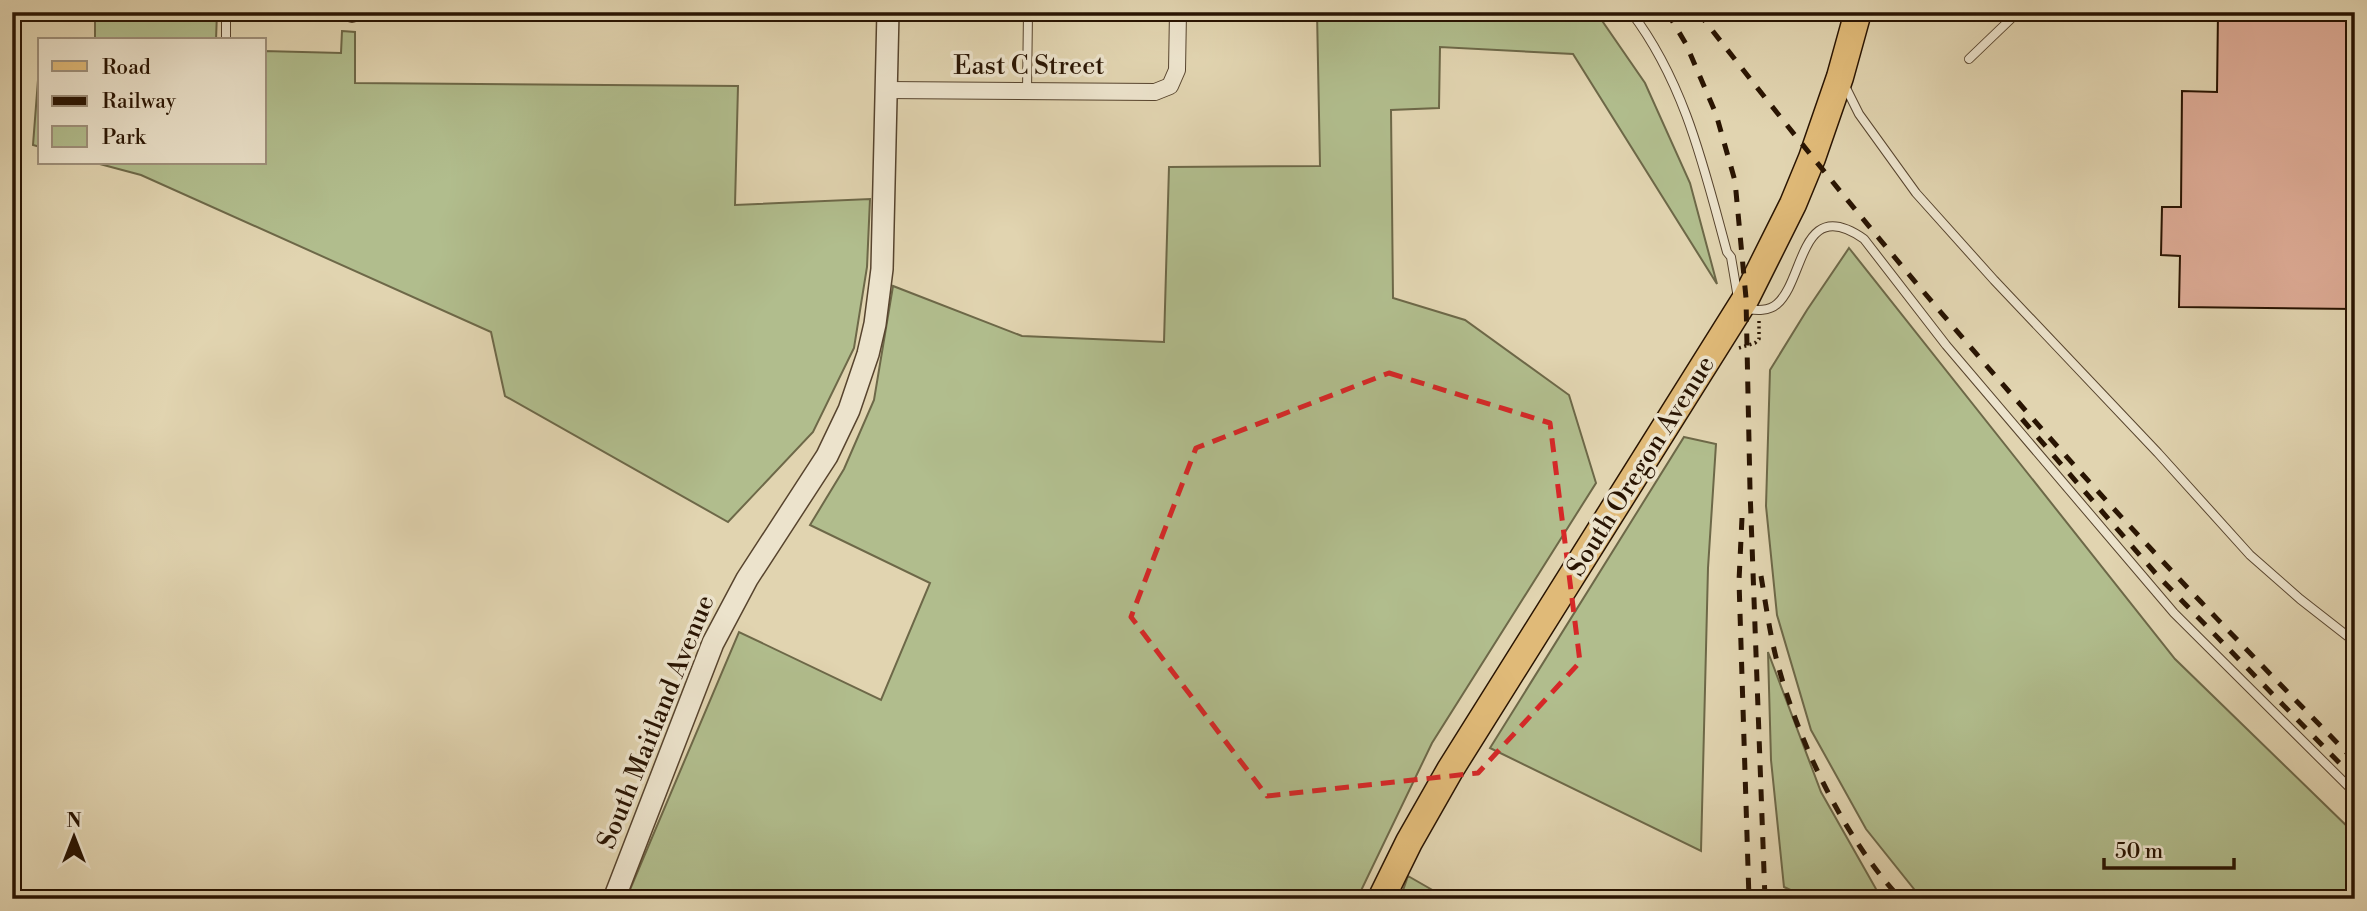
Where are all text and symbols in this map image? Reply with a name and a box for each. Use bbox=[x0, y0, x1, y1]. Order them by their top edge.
legend bbox=[38, 38, 266, 164]
street label: East C Street bbox=[953, 50, 1105, 82]
text: Road bbox=[102, 55, 151, 81]
text: Railway bbox=[102, 89, 177, 115]
text: Park bbox=[102, 125, 147, 151]
street label: South Oregon Avenue bbox=[1560, 350, 1722, 582]
street label: South Maitland Avenue bbox=[590, 590, 722, 854]
north arrow bbox=[38, 802, 108, 872]
text: N bbox=[66, 809, 82, 833]
scale bar bbox=[2104, 827, 2234, 871]
text: 50 m bbox=[2115, 839, 2163, 865]

